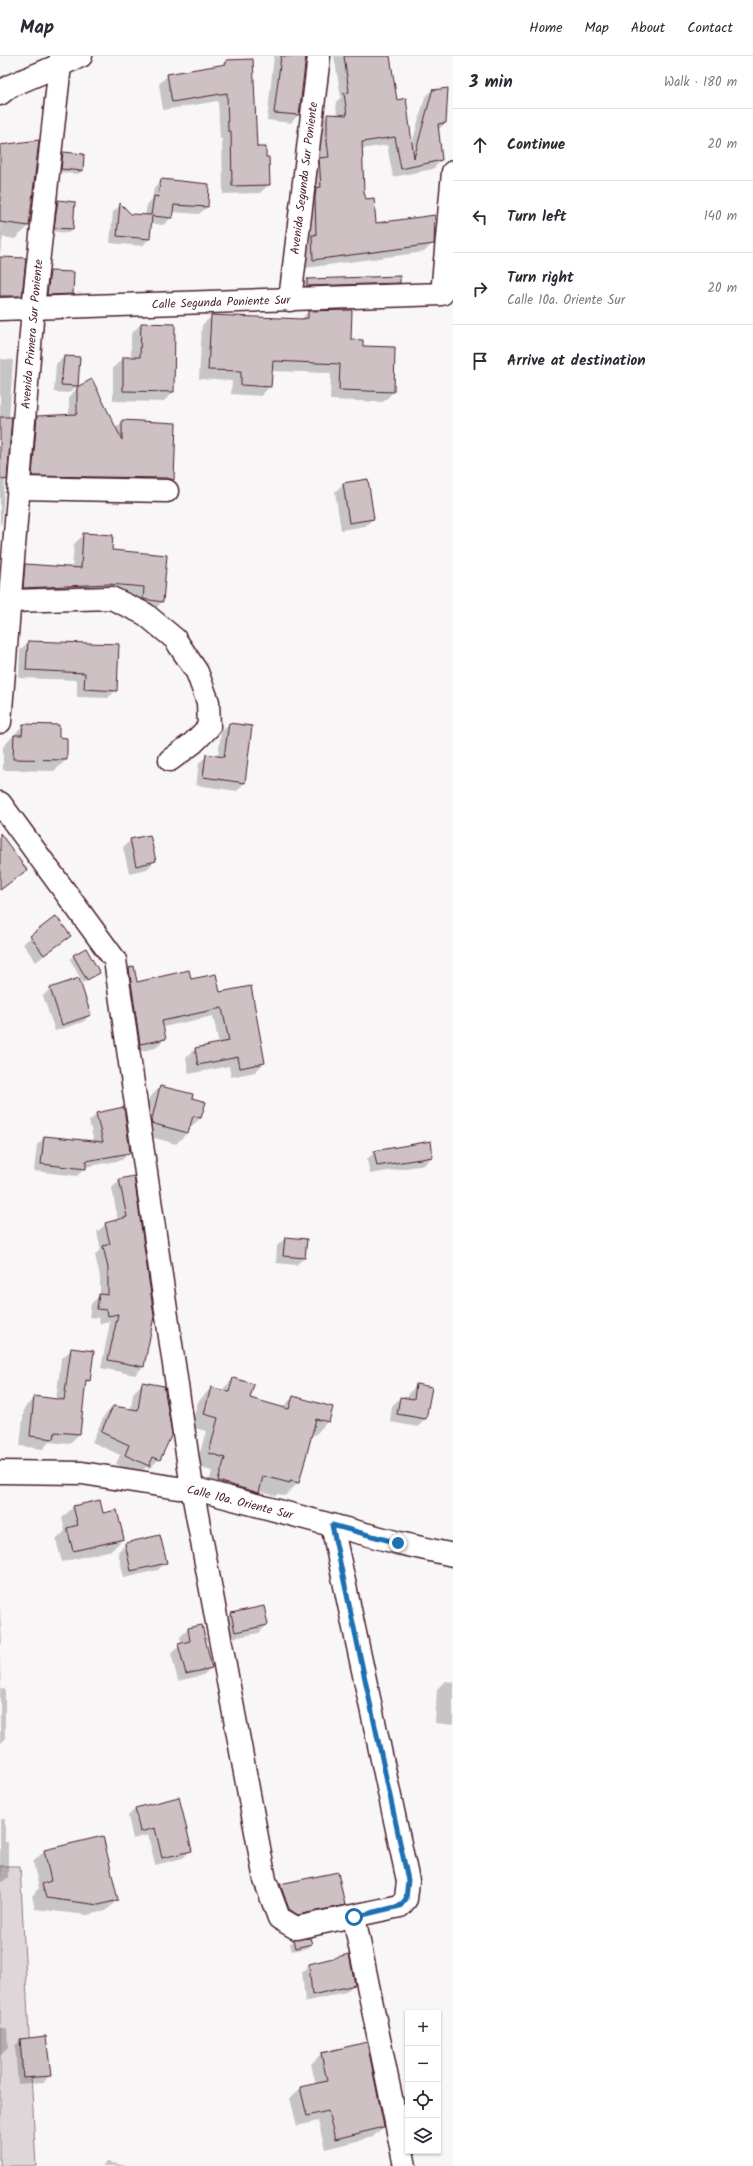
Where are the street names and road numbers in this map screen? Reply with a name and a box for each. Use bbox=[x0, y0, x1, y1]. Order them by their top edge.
street label: Avenida Segunda Sur Poniente bbox=[286, 100, 323, 255]
street label: Avenida Primera Sur Poniente bbox=[16, 258, 49, 410]
street label: Calle Segunda Poniente Sur bbox=[151, 291, 292, 314]
street label: Calle 10a. Oriente Sur bbox=[185, 1480, 296, 1525]

